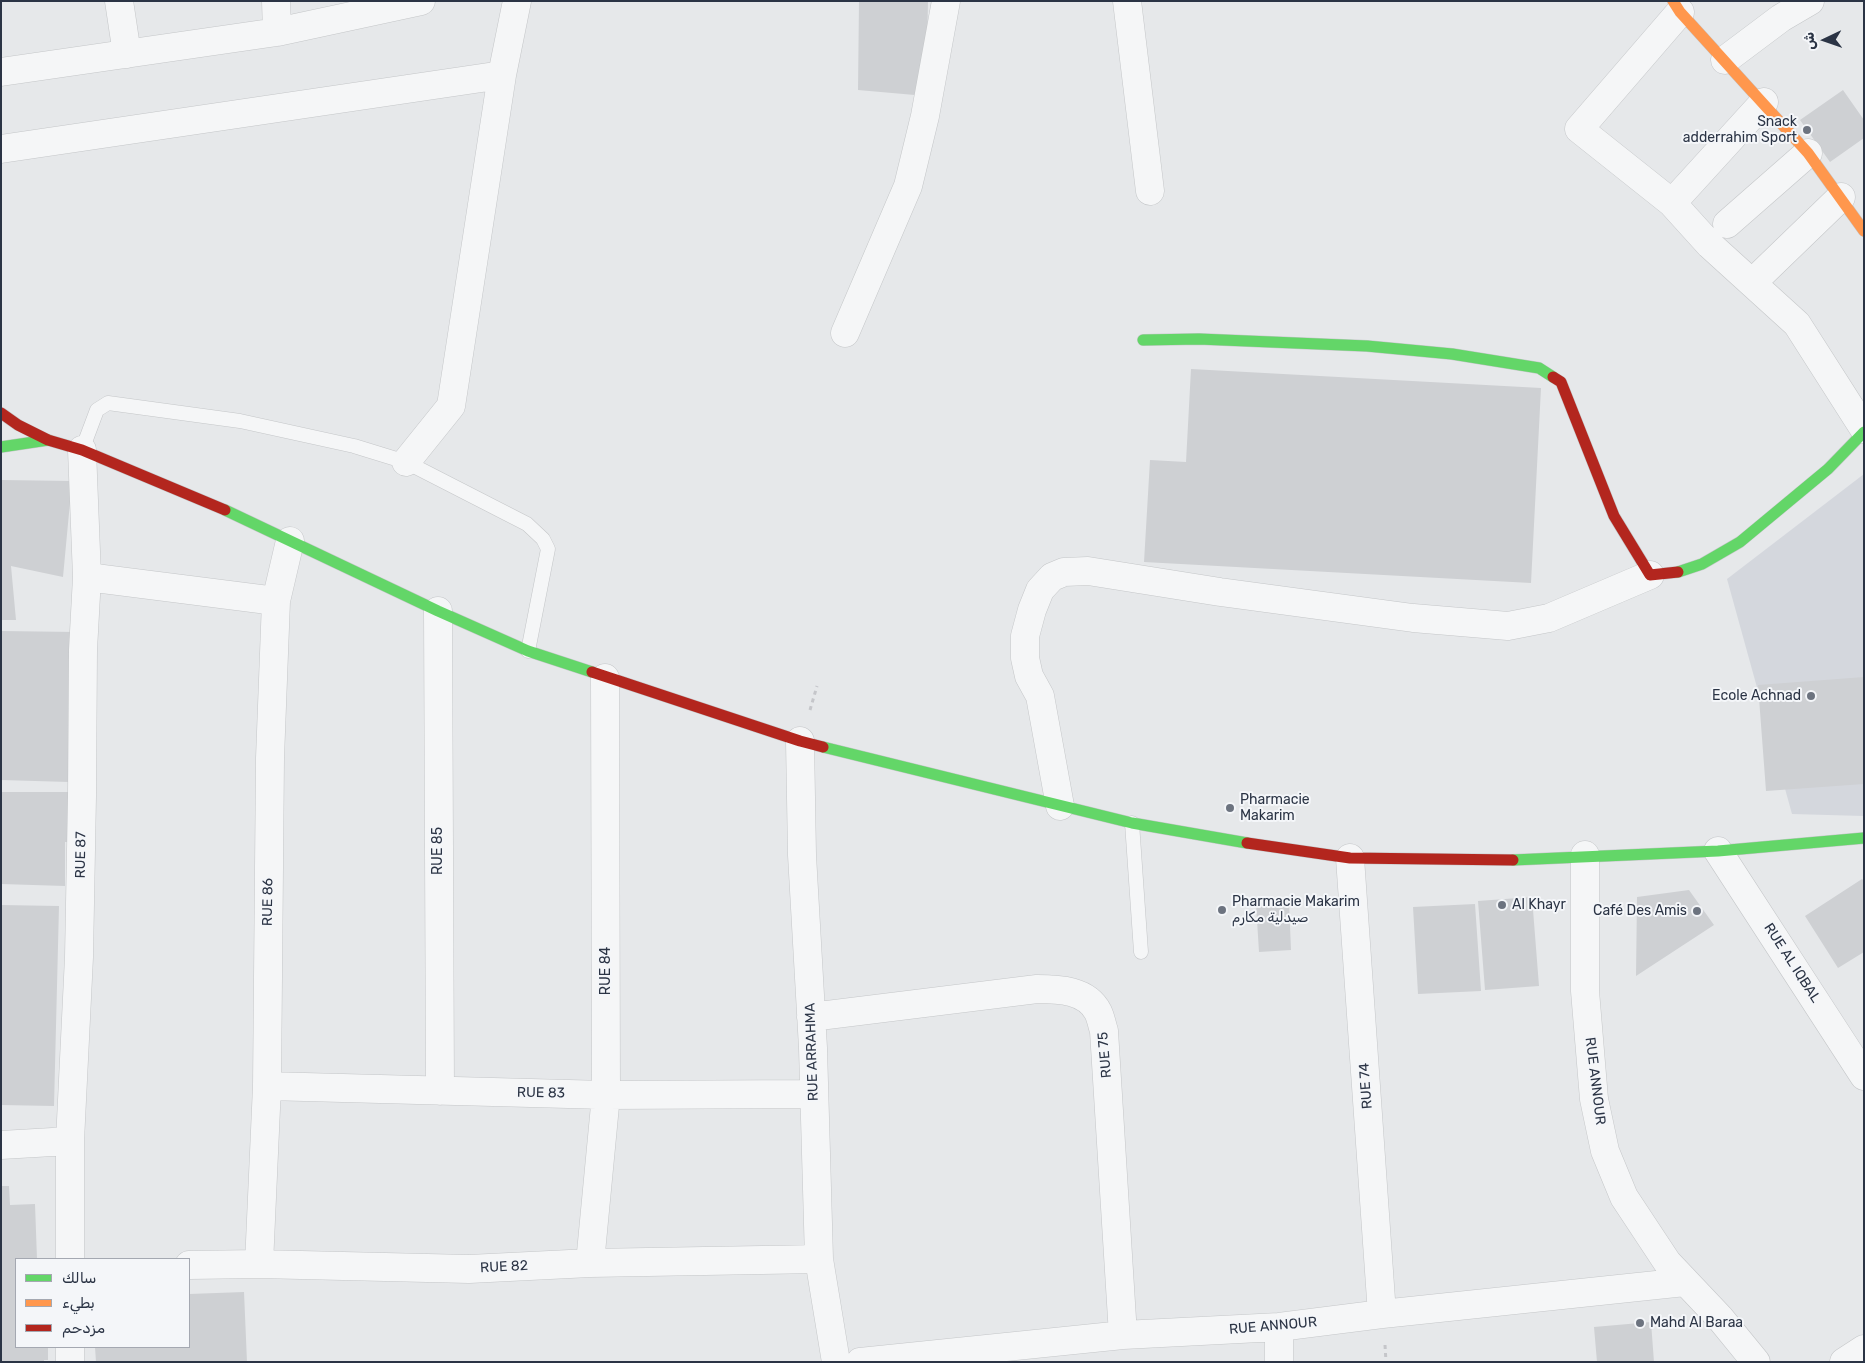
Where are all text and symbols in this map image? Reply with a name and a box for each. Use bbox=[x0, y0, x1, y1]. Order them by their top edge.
north arrow bbox=[1800, 15, 1850, 65]
text: ش bbox=[1801, 32, 1818, 50]
place label: Snack adderrahim Sport bbox=[1683, 114, 1797, 146]
marker: Snack adderrahim Sport bbox=[1801, 124, 1813, 136]
place label: Ecole Achnad bbox=[1712, 688, 1801, 704]
marker: Ecole Achnad bbox=[1805, 690, 1817, 702]
place label: Pharmacie Makarim bbox=[1240, 792, 1310, 824]
marker: Pharmacie Makarim bbox=[1224, 802, 1236, 814]
street label: RUE 85 bbox=[430, 827, 446, 875]
street label: RUE 87 bbox=[72, 831, 90, 879]
street label: RUE 86 bbox=[259, 878, 277, 926]
place label: Pharmacie Makarim صيدلية مكارم bbox=[1232, 894, 1360, 926]
place label: Al Khayr bbox=[1512, 897, 1566, 913]
marker: Al Khayr bbox=[1496, 899, 1508, 911]
place label: Café Des Amis bbox=[1593, 903, 1687, 919]
marker: Pharmacie Makarim صيدلية مكارم bbox=[1216, 904, 1228, 916]
marker: Café Des Amis bbox=[1691, 905, 1703, 917]
street label: RUE AL IQBAL bbox=[1760, 920, 1824, 1006]
street label: RUE 84 bbox=[598, 947, 614, 995]
street label: RUE ARRAHMA bbox=[802, 1002, 822, 1102]
street label: RUE 75 bbox=[1095, 1031, 1115, 1079]
street label: RUE ANNOUR bbox=[1581, 1036, 1609, 1126]
street label: RUE 74 bbox=[1356, 1062, 1376, 1110]
street label: RUE 83 bbox=[517, 1084, 565, 1102]
street label: RUE 82 bbox=[480, 1257, 528, 1277]
legend bbox=[15, 1258, 190, 1348]
text: سالك bbox=[62, 1269, 97, 1287]
text: بطيء bbox=[62, 1294, 95, 1312]
street label: RUE ANNOUR bbox=[1228, 1314, 1318, 1338]
place label: Mahd Al Baraa bbox=[1650, 1315, 1743, 1331]
marker: Mahd Al Baraa bbox=[1634, 1317, 1646, 1329]
text: مزدحم bbox=[62, 1319, 105, 1337]

